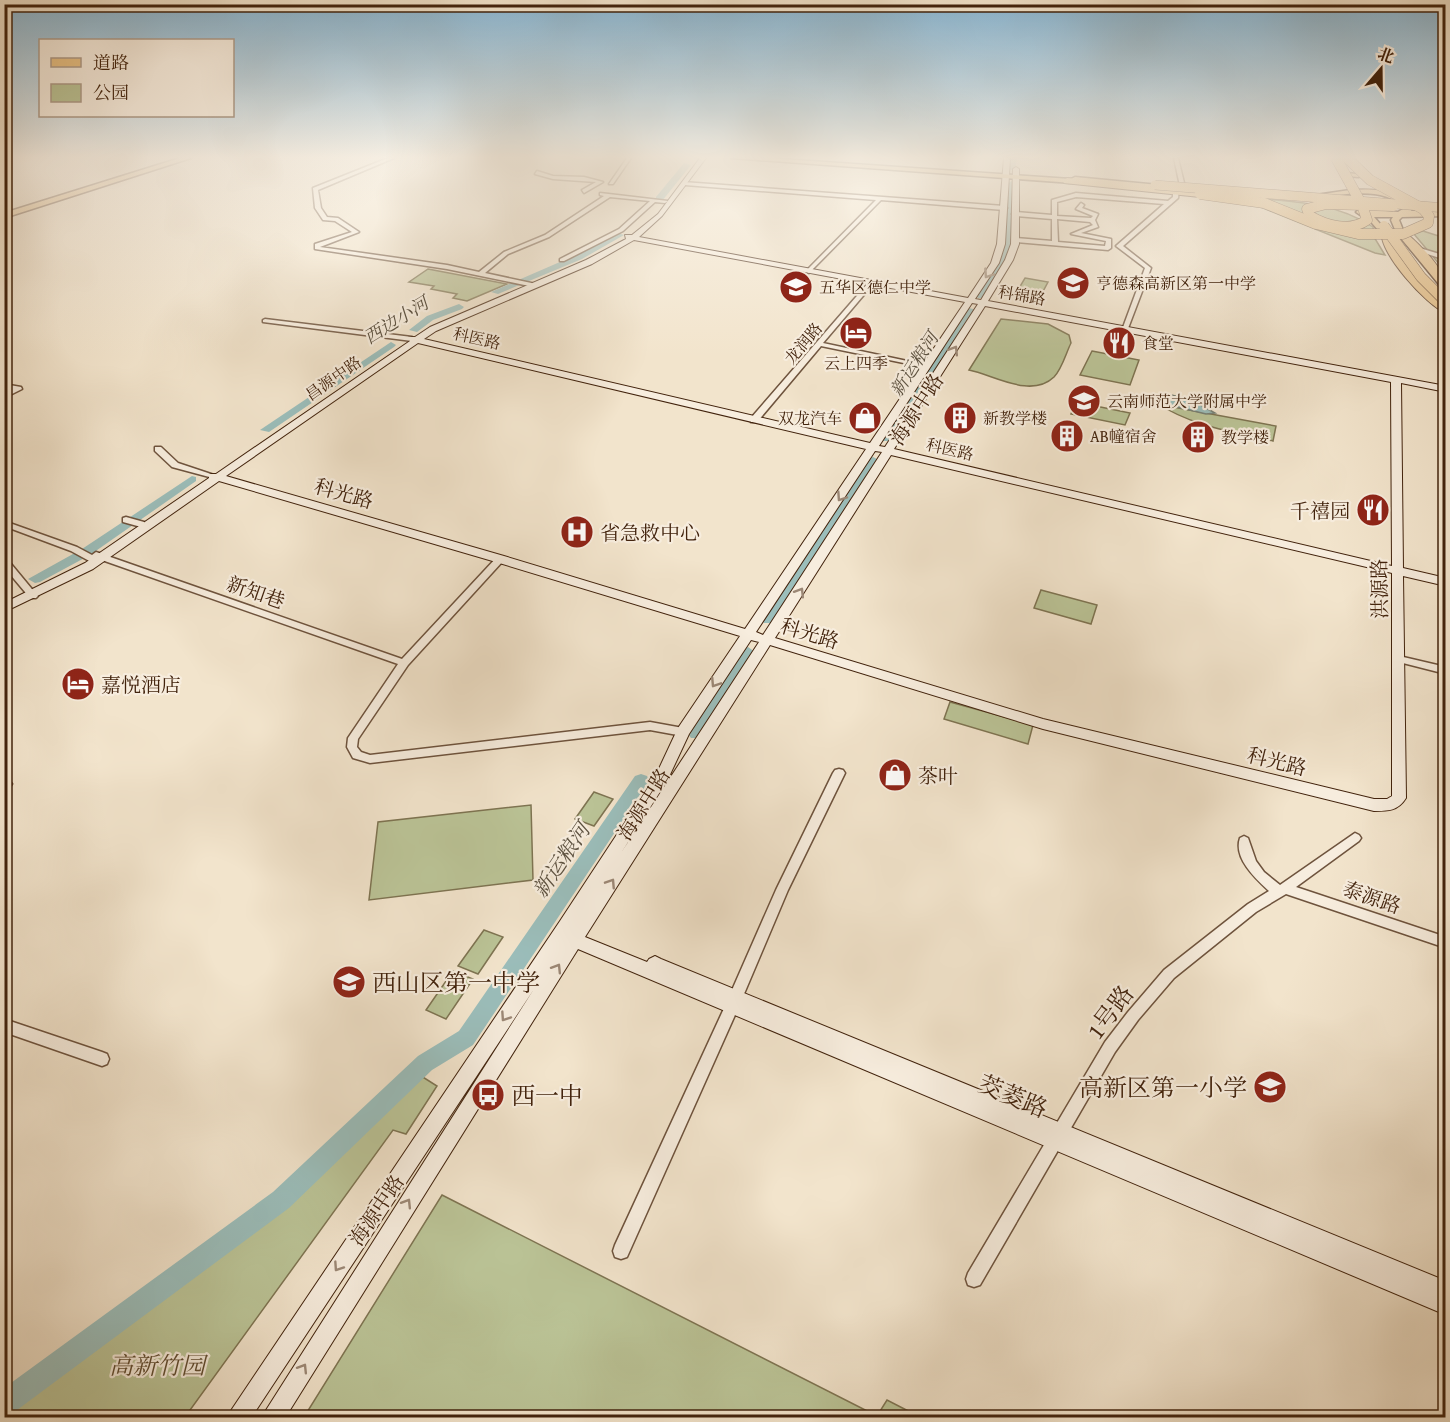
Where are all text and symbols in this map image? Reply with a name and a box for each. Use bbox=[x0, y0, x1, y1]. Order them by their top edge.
legend bbox=[39, 39, 234, 117]
north arrow bbox=[1351, 39, 1411, 99]
text: 北 bbox=[1375, 41, 1398, 69]
text: 道路 bbox=[93, 49, 129, 76]
text: 公园 bbox=[93, 79, 129, 106]
school or university icon: 亨德森高新区第一中学 bbox=[1055, 265, 1091, 301]
one-way arrow bbox=[983, 268, 995, 278]
school or university icon: 五华区德仁中学 bbox=[778, 269, 814, 305]
place label: 亨德森高新区第一中学 bbox=[1096, 271, 1256, 295]
place label: 五华区德仁中学 bbox=[819, 275, 931, 299]
street label: 科锦路 bbox=[996, 279, 1048, 311]
water label: 西边小河 bbox=[358, 288, 436, 351]
hotel icon: 云上四季 bbox=[838, 315, 874, 351]
street label: 龙润路 bbox=[778, 317, 828, 369]
street label: 科医路 bbox=[451, 321, 503, 355]
water label: 新运粮河 bbox=[883, 324, 947, 402]
restaurant icon: 食堂 bbox=[1101, 325, 1137, 361]
place label: 食堂 bbox=[1142, 331, 1174, 355]
one-way arrow bbox=[947, 345, 958, 356]
street label: 昌源中路 bbox=[300, 350, 366, 406]
place label: 云上四季 bbox=[824, 351, 888, 375]
street label: 海源中路 bbox=[882, 368, 950, 450]
school or university icon: 云南师范大学附属中学 bbox=[1066, 383, 1102, 419]
place label: 云南师范大学附属中学 bbox=[1107, 389, 1267, 413]
shop icon: 双龙汽车 bbox=[847, 400, 883, 436]
building icon: 新教学楼 bbox=[942, 400, 978, 436]
place label: 双龙汽车 bbox=[778, 406, 842, 430]
place label: 新教学楼 bbox=[983, 406, 1047, 430]
building icon: AB幢宿舍 bbox=[1049, 418, 1085, 454]
building icon: 教学楼 bbox=[1180, 419, 1216, 455]
place label: AB幢宿舍 bbox=[1090, 424, 1157, 448]
place label: 教学楼 bbox=[1221, 425, 1269, 449]
street label: 科医路 bbox=[924, 432, 976, 466]
street label: 科光路 bbox=[311, 471, 377, 515]
one-way arrow bbox=[837, 490, 848, 501]
restaurant icon: 千禧园 bbox=[1355, 492, 1391, 528]
place label: 千禧园 bbox=[1290, 496, 1350, 525]
hospital icon: 省急救中心 bbox=[559, 514, 595, 550]
place label: 省急救中心 bbox=[600, 518, 700, 547]
street label: 洪源路 bbox=[1364, 559, 1394, 619]
street label: 新知巷 bbox=[223, 569, 289, 615]
one-way arrow bbox=[792, 588, 804, 598]
street label: 科光路 bbox=[777, 610, 843, 656]
hotel icon: 嘉悦酒店 bbox=[60, 666, 96, 702]
place label: 嘉悦酒店 bbox=[101, 670, 181, 699]
one-way arrow bbox=[711, 676, 722, 687]
street label: 科光路 bbox=[1244, 740, 1310, 782]
shop icon: 茶叶 bbox=[877, 757, 913, 793]
place label: 茶叶 bbox=[918, 761, 958, 790]
street label: 海源中路 bbox=[610, 762, 676, 846]
water label: 新运粮河 bbox=[525, 813, 600, 903]
street label: 泰源路 bbox=[1339, 874, 1405, 920]
one-way arrow bbox=[604, 879, 615, 890]
one-way arrow bbox=[549, 963, 560, 974]
school or university icon: 西山区第一中学 bbox=[331, 964, 367, 1000]
place label: 西山区第一中学 bbox=[372, 965, 540, 1000]
street label: 1号路 bbox=[1078, 978, 1142, 1046]
one-way arrow bbox=[501, 1011, 512, 1022]
street label: 茭菱路 bbox=[973, 1066, 1053, 1126]
school or university icon: 高新区第一小学 bbox=[1252, 1069, 1288, 1105]
place label: 高新区第一小学 bbox=[1079, 1070, 1247, 1105]
bus stop icon: 西一中 bbox=[470, 1077, 506, 1113]
place label: 西一中 bbox=[511, 1078, 583, 1113]
street label: 海源中路 bbox=[342, 1169, 410, 1251]
one-way arrow bbox=[400, 1199, 412, 1209]
one-way arrow bbox=[334, 1260, 345, 1271]
park label: 高新竹园 bbox=[109, 1348, 209, 1383]
one-way arrow bbox=[296, 1364, 307, 1375]

